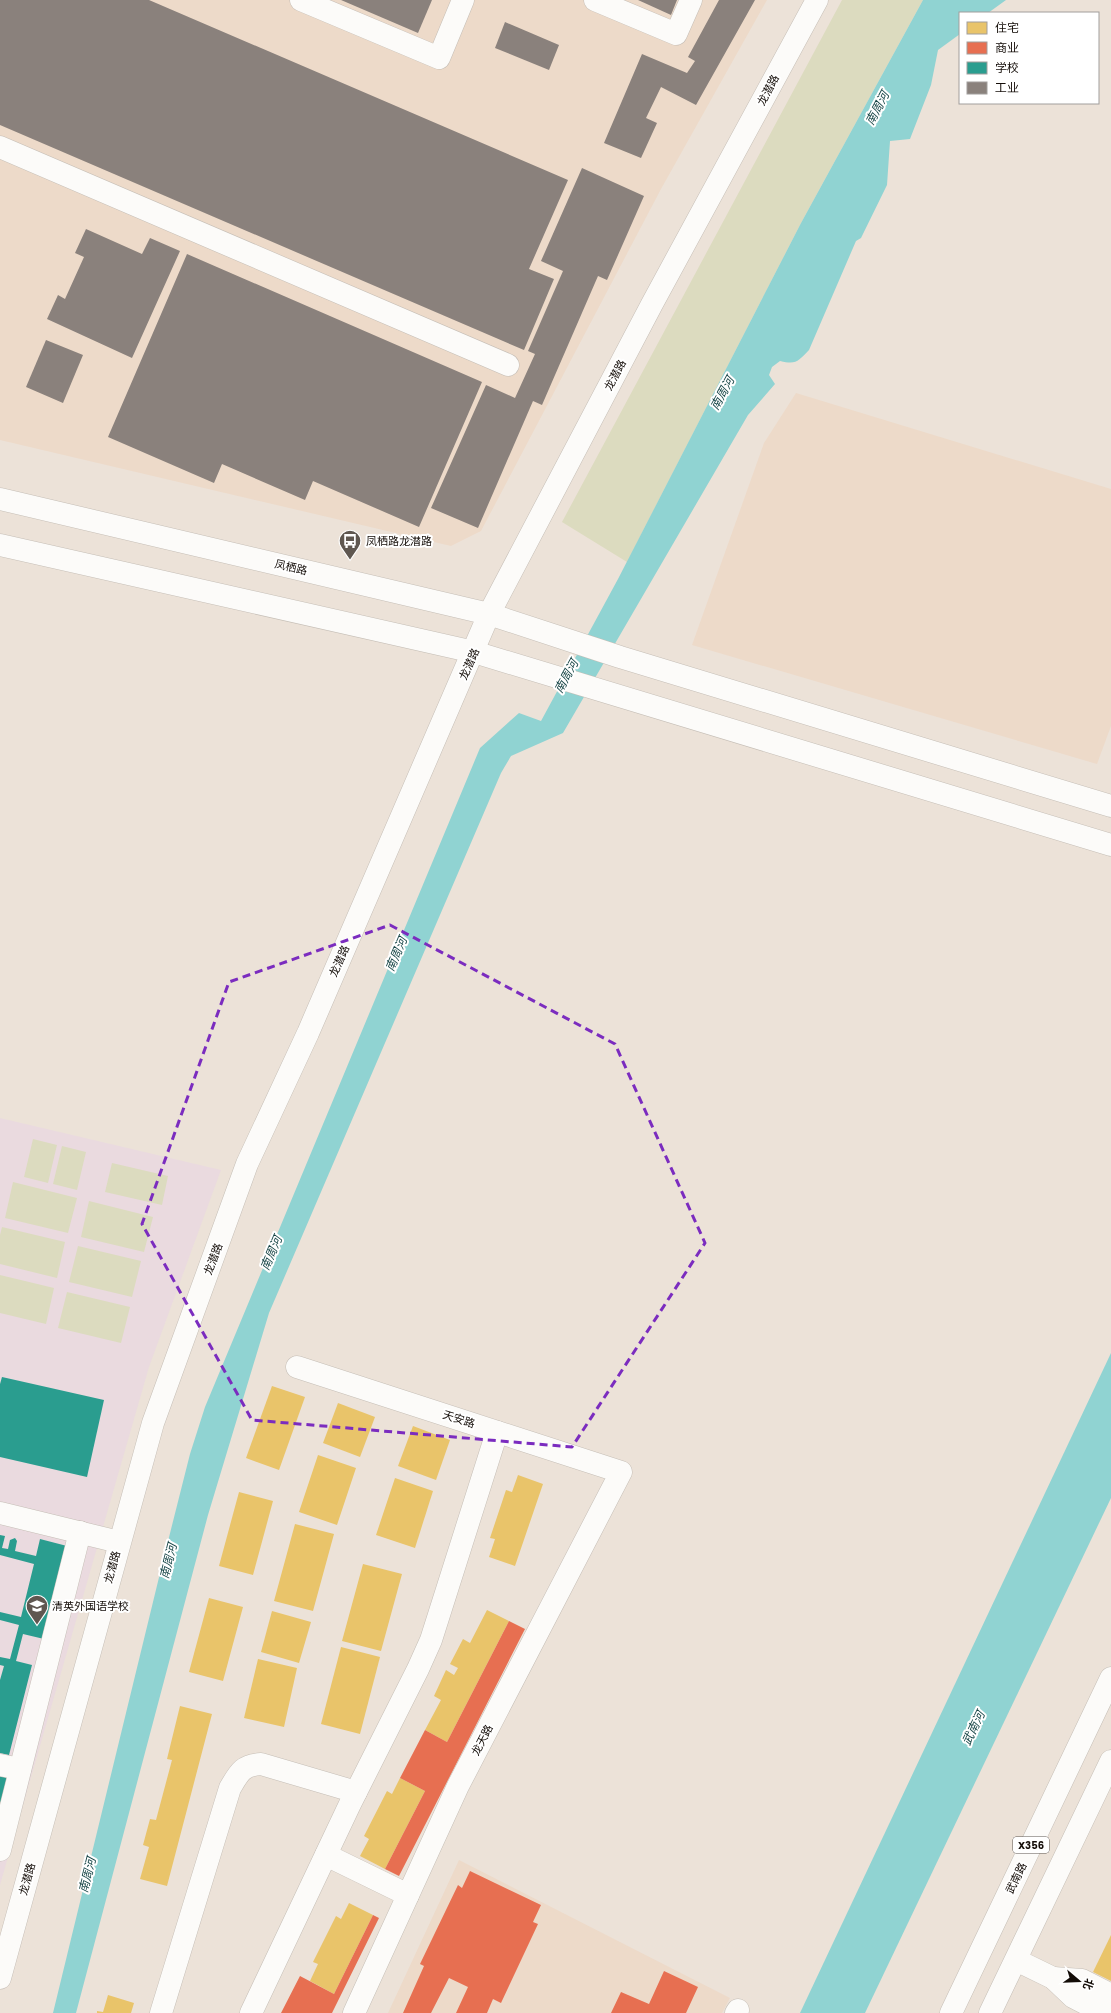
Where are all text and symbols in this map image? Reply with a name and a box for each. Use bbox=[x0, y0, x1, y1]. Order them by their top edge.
legend bbox=[959, 12, 1099, 104]
text: 住宅 bbox=[995, 19, 1019, 36]
text: 商业 bbox=[995, 39, 1019, 56]
text: 学校 bbox=[995, 59, 1019, 76]
street label: 龙潜路 bbox=[753, 72, 783, 108]
text: 工业 bbox=[995, 79, 1019, 96]
water label: 南周河 bbox=[861, 86, 894, 128]
street label: 龙潜路 bbox=[600, 357, 630, 393]
water label: 南周河 bbox=[706, 371, 739, 413]
bus stop icon: 凤栖路龙潜路 bbox=[337, 528, 363, 561]
place label: 凤栖路龙潜路 bbox=[366, 533, 432, 549]
street label: 凤栖路 bbox=[273, 555, 309, 579]
street label: 龙潜路 bbox=[455, 646, 483, 682]
water label: 南周河 bbox=[550, 654, 583, 696]
water label: 南周河 bbox=[381, 932, 412, 974]
street label: 龙潜路 bbox=[325, 943, 353, 979]
water label: 南周河 bbox=[256, 1231, 287, 1273]
street label: 龙潜路 bbox=[200, 1241, 226, 1277]
street label: 天安路 bbox=[441, 1406, 477, 1432]
water label: 南周河 bbox=[155, 1540, 181, 1581]
street label: 龙潜路 bbox=[100, 1549, 124, 1585]
school or university icon: 清英外国语学校 bbox=[24, 1593, 50, 1626]
place label: 清英外国语学校 bbox=[52, 1598, 129, 1614]
water label: 武南河 bbox=[957, 1706, 989, 1748]
street label: 龙天路 bbox=[467, 1722, 497, 1758]
road number: X356 bbox=[1013, 1837, 1049, 1853]
water label: 南周河 bbox=[74, 1854, 100, 1895]
street label: 武南路 bbox=[1002, 1860, 1030, 1896]
street label: 龙潜路 bbox=[15, 1861, 39, 1897]
north arrow bbox=[1059, 1961, 1099, 2001]
text: 北 bbox=[1079, 1976, 1098, 1992]

